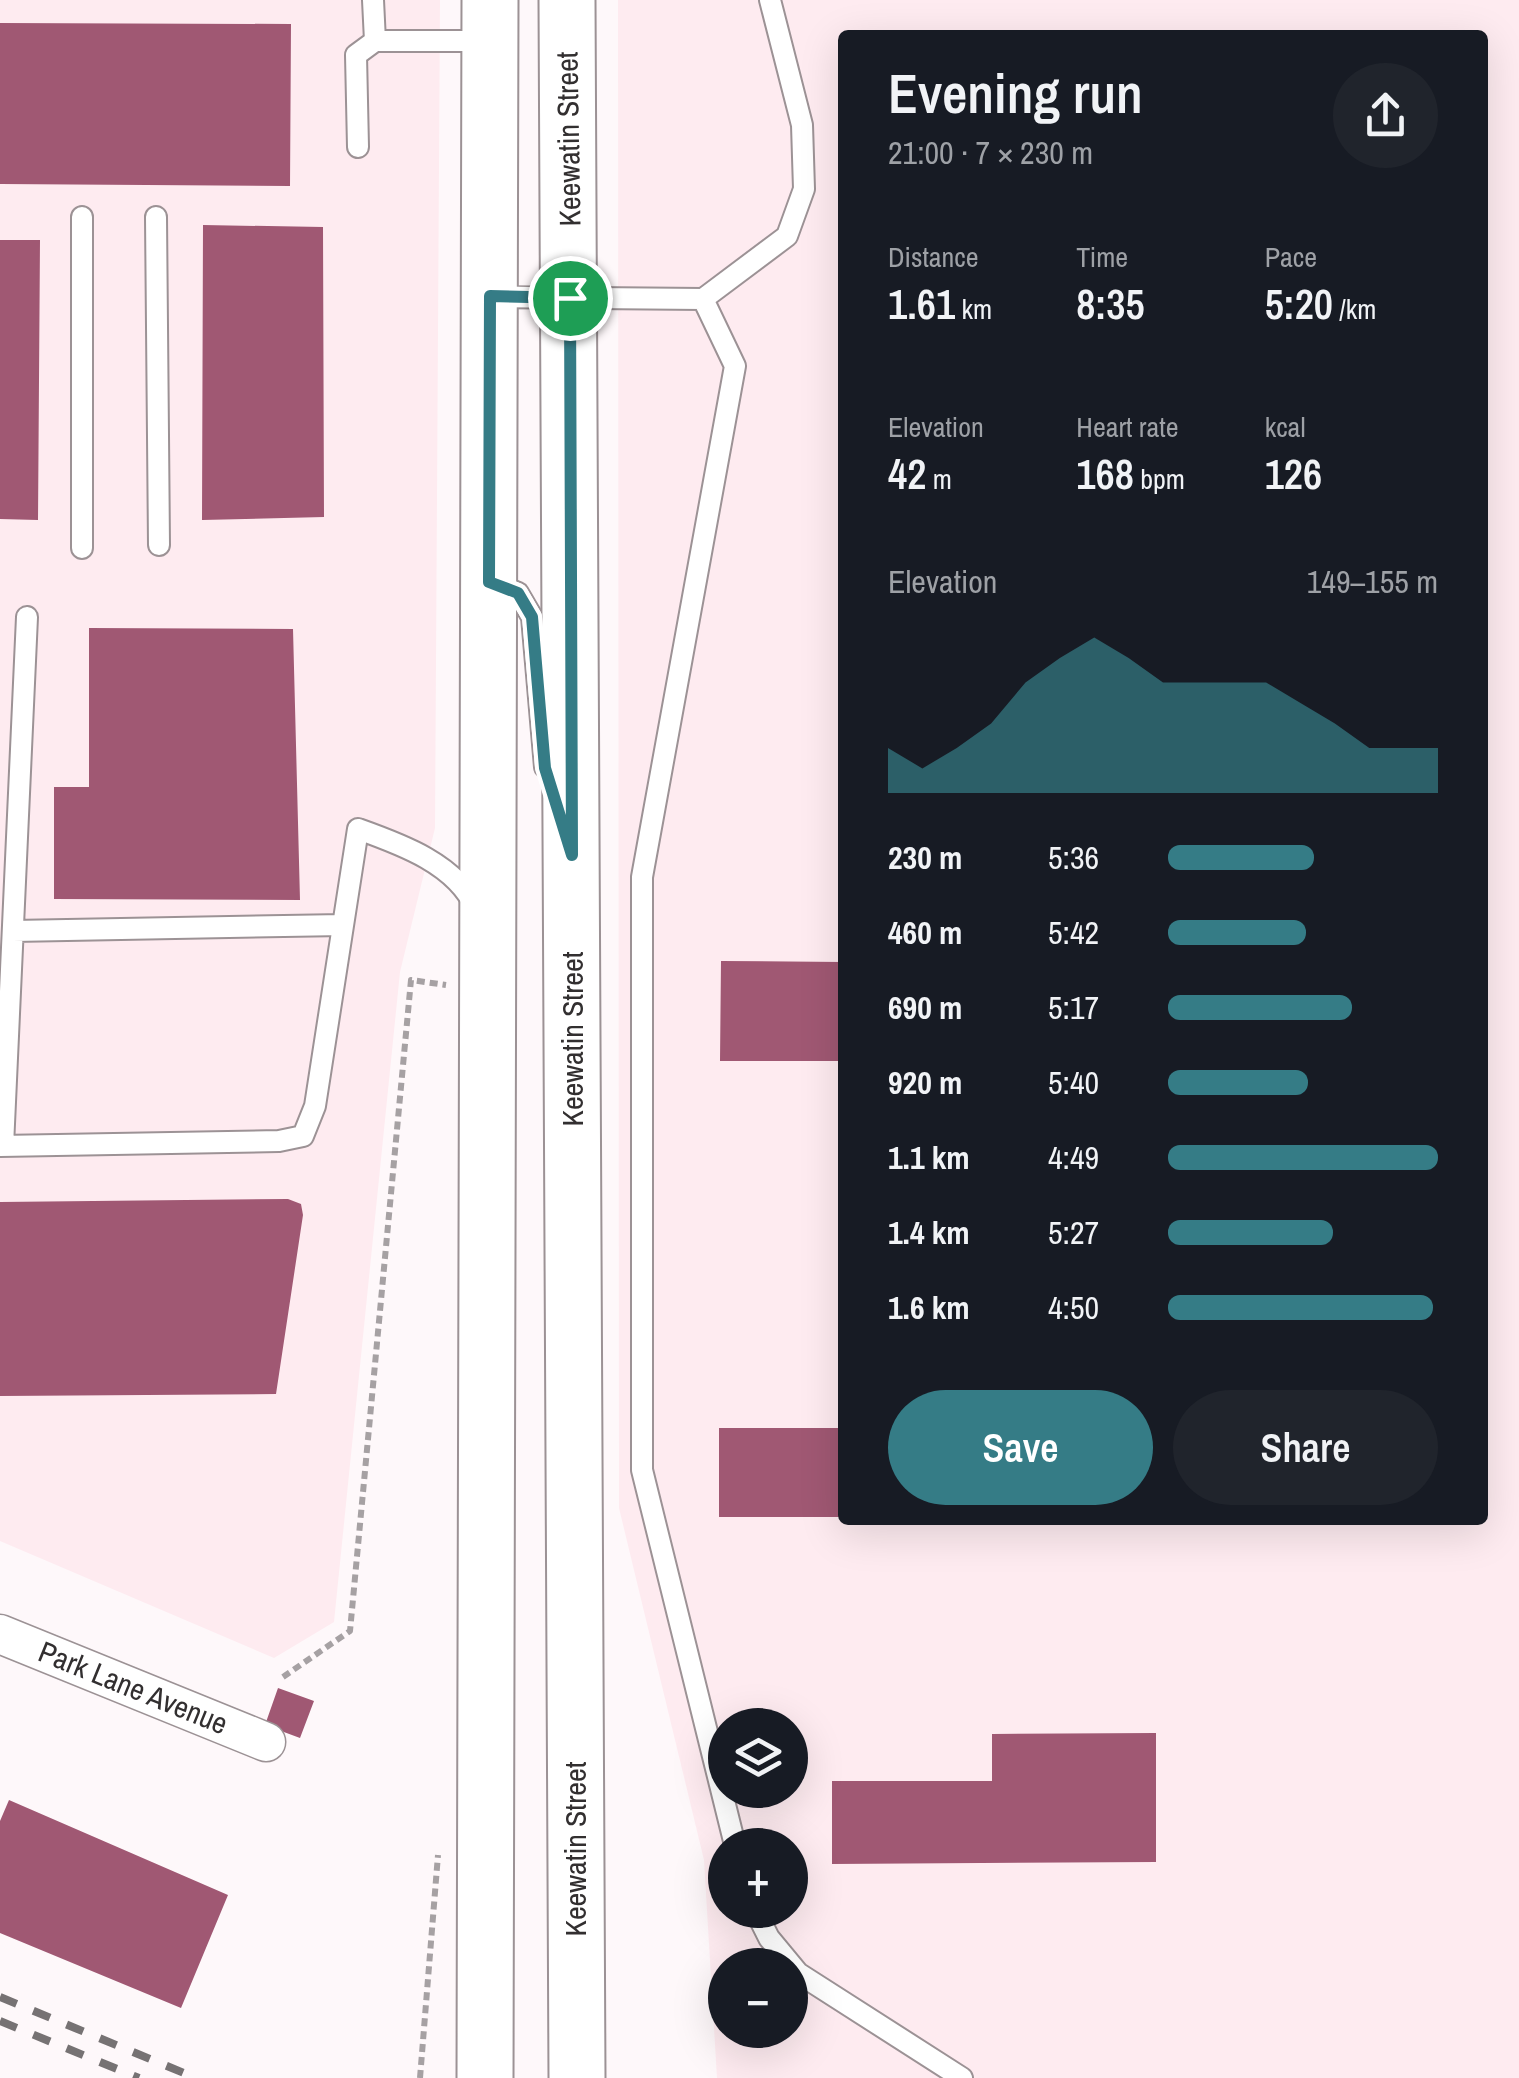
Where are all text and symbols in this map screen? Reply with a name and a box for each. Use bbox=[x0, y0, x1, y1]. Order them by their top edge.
street label: Keewatin Street bbox=[546, 51, 590, 227]
text: Evening run bbox=[888, 56, 1143, 130]
button: share bbox=[1333, 63, 1438, 168]
text: 21:00 · 7 × 230 m bbox=[888, 131, 1093, 174]
text: Distance bbox=[888, 238, 979, 276]
text: Time bbox=[1076, 238, 1128, 276]
text: Pace bbox=[1265, 238, 1317, 276]
pin bbox=[528, 256, 613, 341]
icon: arrive bbox=[543, 271, 598, 326]
text: 1.61 bbox=[888, 276, 955, 332]
text: 8:35 bbox=[1076, 276, 1145, 332]
text: 5:20 bbox=[1265, 276, 1333, 332]
text: km bbox=[955, 290, 992, 328]
text: /km bbox=[1333, 290, 1376, 328]
text: Elevation bbox=[888, 408, 984, 446]
text: Heart rate bbox=[1076, 408, 1178, 446]
text: kcal bbox=[1265, 408, 1305, 446]
text: 42 bbox=[888, 446, 926, 502]
text: 168 bbox=[1076, 446, 1134, 502]
text: 126 bbox=[1265, 446, 1322, 502]
text: m bbox=[926, 460, 952, 498]
text: bpm bbox=[1134, 460, 1185, 498]
text: Elevation bbox=[888, 560, 997, 603]
text: 149–155 m bbox=[1307, 560, 1438, 603]
text: 230 m bbox=[888, 836, 962, 879]
text: 5:36 bbox=[1048, 836, 1099, 879]
text: 460 m bbox=[888, 911, 962, 954]
text: 5:42 bbox=[1048, 911, 1099, 954]
street label: Keewatin Street bbox=[552, 951, 592, 1127]
text: 690 m bbox=[888, 986, 962, 1029]
text: 5:17 bbox=[1048, 986, 1099, 1029]
text: 920 m bbox=[888, 1061, 962, 1104]
text: 5:40 bbox=[1048, 1061, 1099, 1104]
text: 1.1 km bbox=[888, 1136, 970, 1179]
text: 4:49 bbox=[1048, 1136, 1099, 1179]
text: 1.4 km bbox=[888, 1211, 970, 1254]
text: 5:27 bbox=[1048, 1211, 1099, 1254]
text: 1.6 km bbox=[888, 1286, 970, 1329]
text: 4:50 bbox=[1048, 1286, 1099, 1329]
button: Save bbox=[888, 1390, 1153, 1505]
button: Share bbox=[1173, 1390, 1438, 1505]
street label: Park Lane Avenue bbox=[33, 1631, 234, 1743]
map controls bbox=[708, 1708, 808, 2048]
button: layers bbox=[708, 1708, 808, 1808]
street label: Keewatin Street bbox=[555, 1761, 595, 1937]
button: + bbox=[708, 1828, 808, 1928]
button: − bbox=[708, 1948, 808, 2048]

